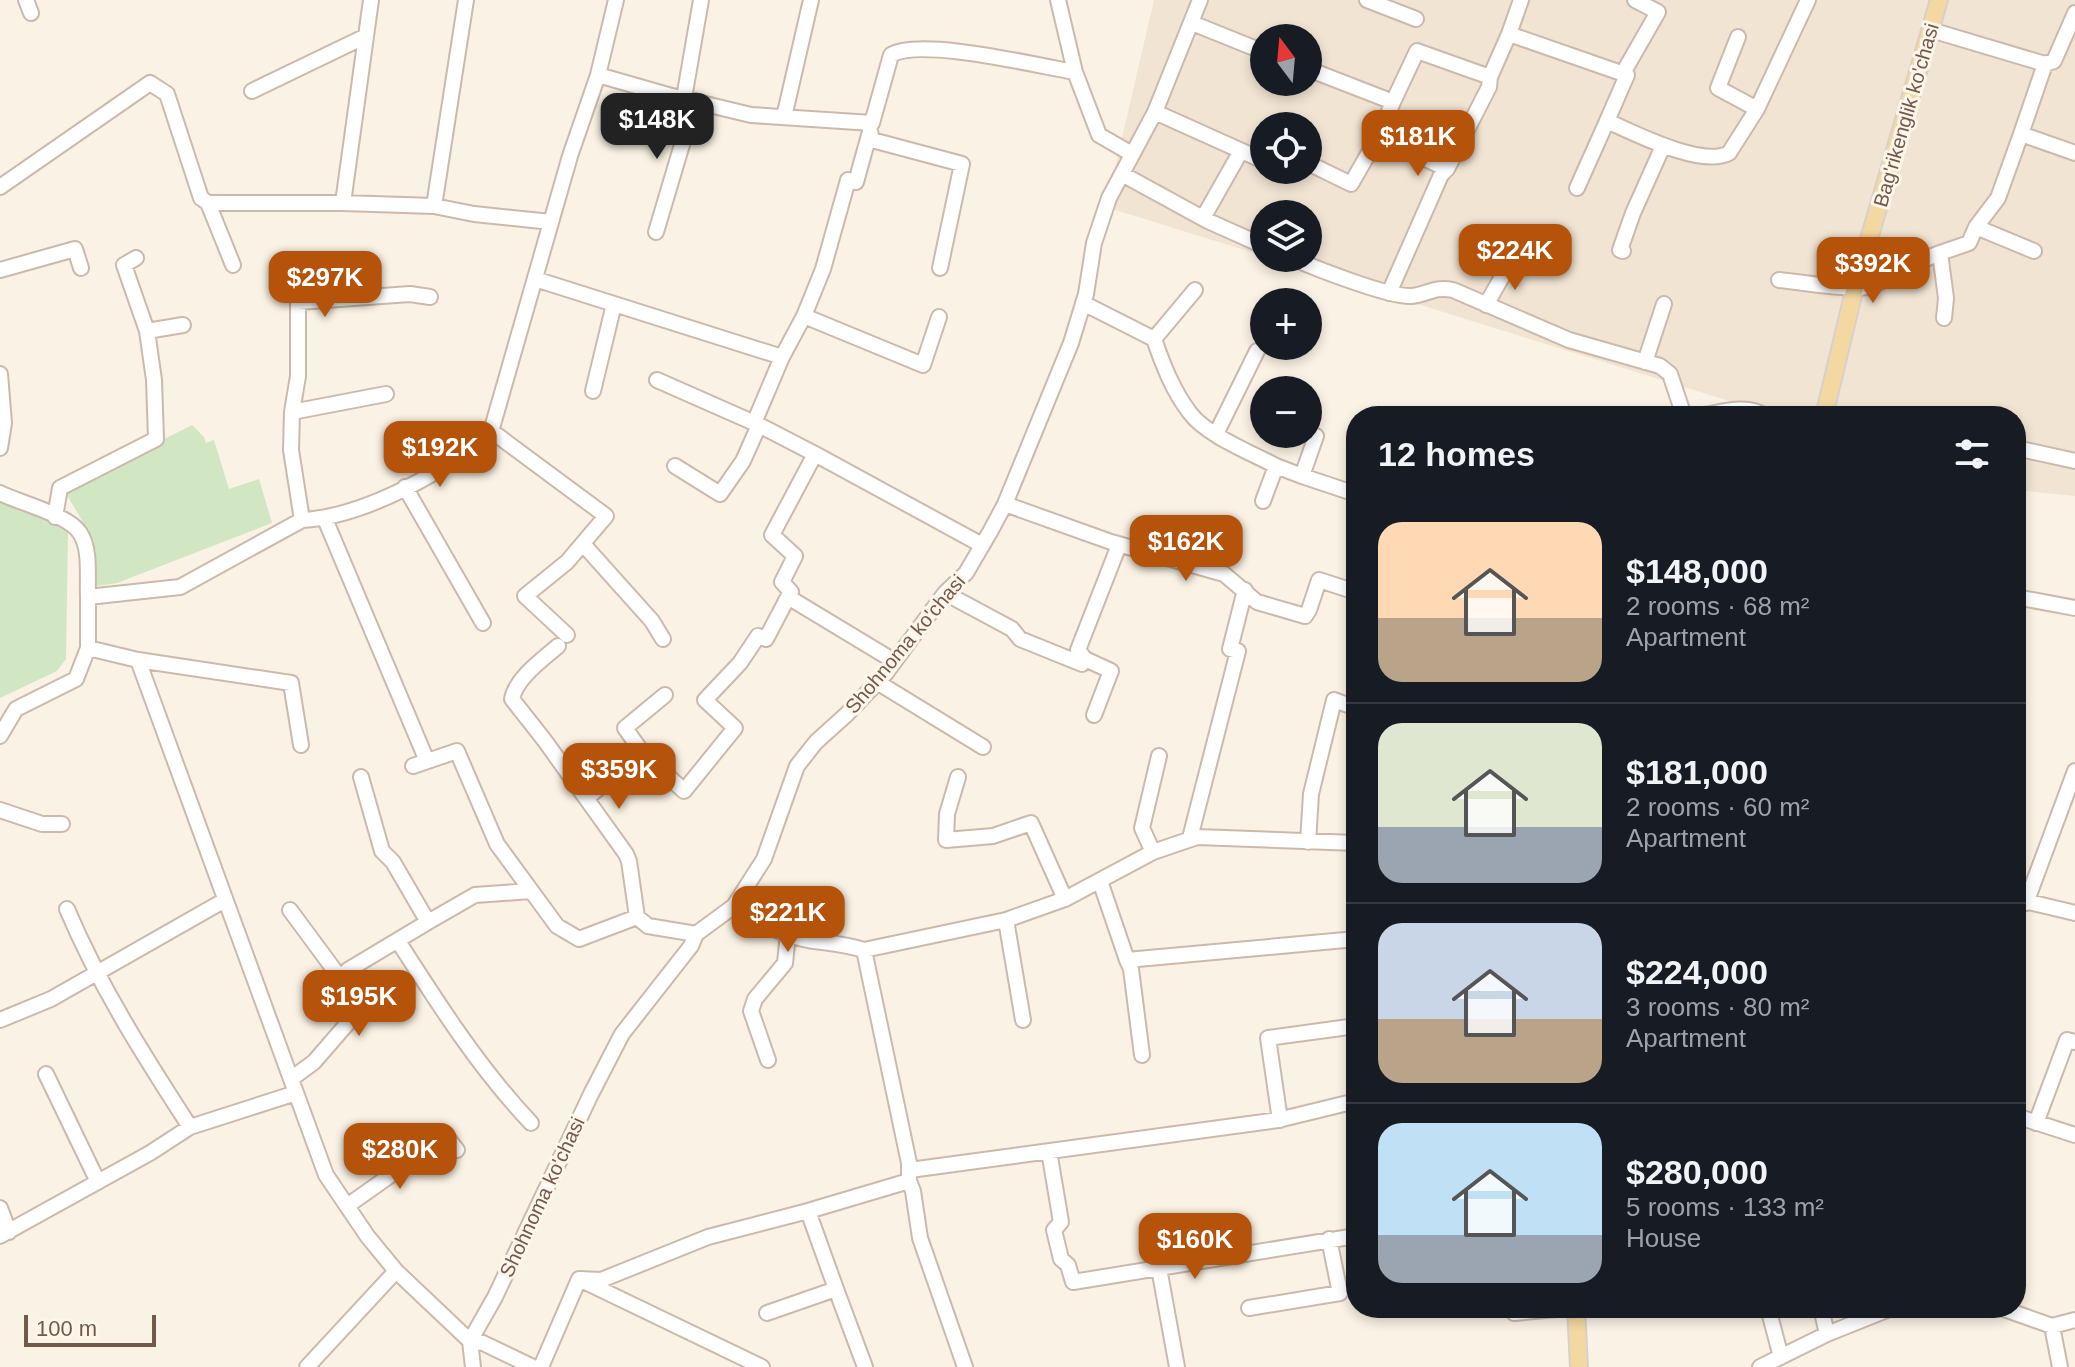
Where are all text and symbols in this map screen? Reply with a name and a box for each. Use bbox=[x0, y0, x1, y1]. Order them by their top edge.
street label: Bag'rikenglik ko'chasi bbox=[1869, 21, 1943, 209]
north arrow bbox=[1250, 24, 1322, 96]
map controls bbox=[1250, 24, 1322, 448]
pin: $148K bbox=[601, 93, 713, 161]
text: $148K bbox=[619, 104, 695, 134]
pin: $181K bbox=[1362, 110, 1474, 178]
button: locate bbox=[1250, 112, 1322, 184]
text: $181K bbox=[1380, 121, 1456, 151]
button: layers bbox=[1250, 200, 1322, 272]
pin: $224K bbox=[1459, 224, 1571, 292]
text: $224K bbox=[1477, 235, 1553, 265]
pin: $392K bbox=[1817, 237, 1929, 305]
text: $392K bbox=[1835, 248, 1911, 278]
pin: $297K bbox=[269, 251, 381, 319]
text: $297K bbox=[287, 262, 363, 292]
button: + bbox=[1250, 288, 1322, 360]
button: − bbox=[1250, 376, 1322, 448]
pin: $192K bbox=[384, 421, 496, 489]
text: $192K bbox=[402, 432, 478, 462]
icon: filters bbox=[1950, 432, 1994, 476]
text: 12 homes bbox=[1378, 435, 1535, 473]
pin: $162K bbox=[1130, 515, 1242, 583]
text: $162K bbox=[1148, 526, 1224, 556]
text: $148,000 bbox=[1626, 552, 1768, 590]
icon: home bbox=[1442, 554, 1538, 650]
street label: Shohnoma ko'chasi bbox=[841, 570, 969, 718]
text: 2 rooms · 68 m² bbox=[1626, 591, 1810, 621]
text: Apartment bbox=[1626, 622, 1746, 652]
pin: $359K bbox=[563, 743, 675, 811]
text: $181,000 bbox=[1626, 753, 1768, 791]
text: $359K bbox=[581, 754, 657, 784]
icon: home bbox=[1442, 755, 1538, 851]
text: 2 rooms · 60 m² bbox=[1626, 792, 1810, 822]
text: Apartment bbox=[1626, 823, 1746, 853]
pin: $221K bbox=[732, 886, 844, 954]
text: $221K bbox=[750, 897, 826, 927]
text: $224,000 bbox=[1626, 953, 1768, 991]
icon: home bbox=[1442, 955, 1538, 1051]
pin: $195K bbox=[303, 970, 415, 1038]
text: $195K bbox=[321, 981, 397, 1011]
text: 3 rooms · 80 m² bbox=[1626, 992, 1810, 1022]
text: Apartment bbox=[1626, 1023, 1746, 1053]
street label: Shohnoma ko'chasi bbox=[495, 1114, 589, 1280]
pin: $280K bbox=[344, 1123, 456, 1191]
text: $280K bbox=[362, 1134, 438, 1164]
text: $280,000 bbox=[1626, 1153, 1768, 1191]
icon: home bbox=[1442, 1155, 1538, 1251]
text: 5 rooms · 133 m² bbox=[1626, 1192, 1824, 1222]
pin: $160K bbox=[1139, 1213, 1251, 1281]
text: House bbox=[1626, 1223, 1701, 1253]
text: $160K bbox=[1157, 1224, 1233, 1254]
scale bar bbox=[24, 1311, 156, 1347]
text: 100 m bbox=[36, 1316, 97, 1341]

